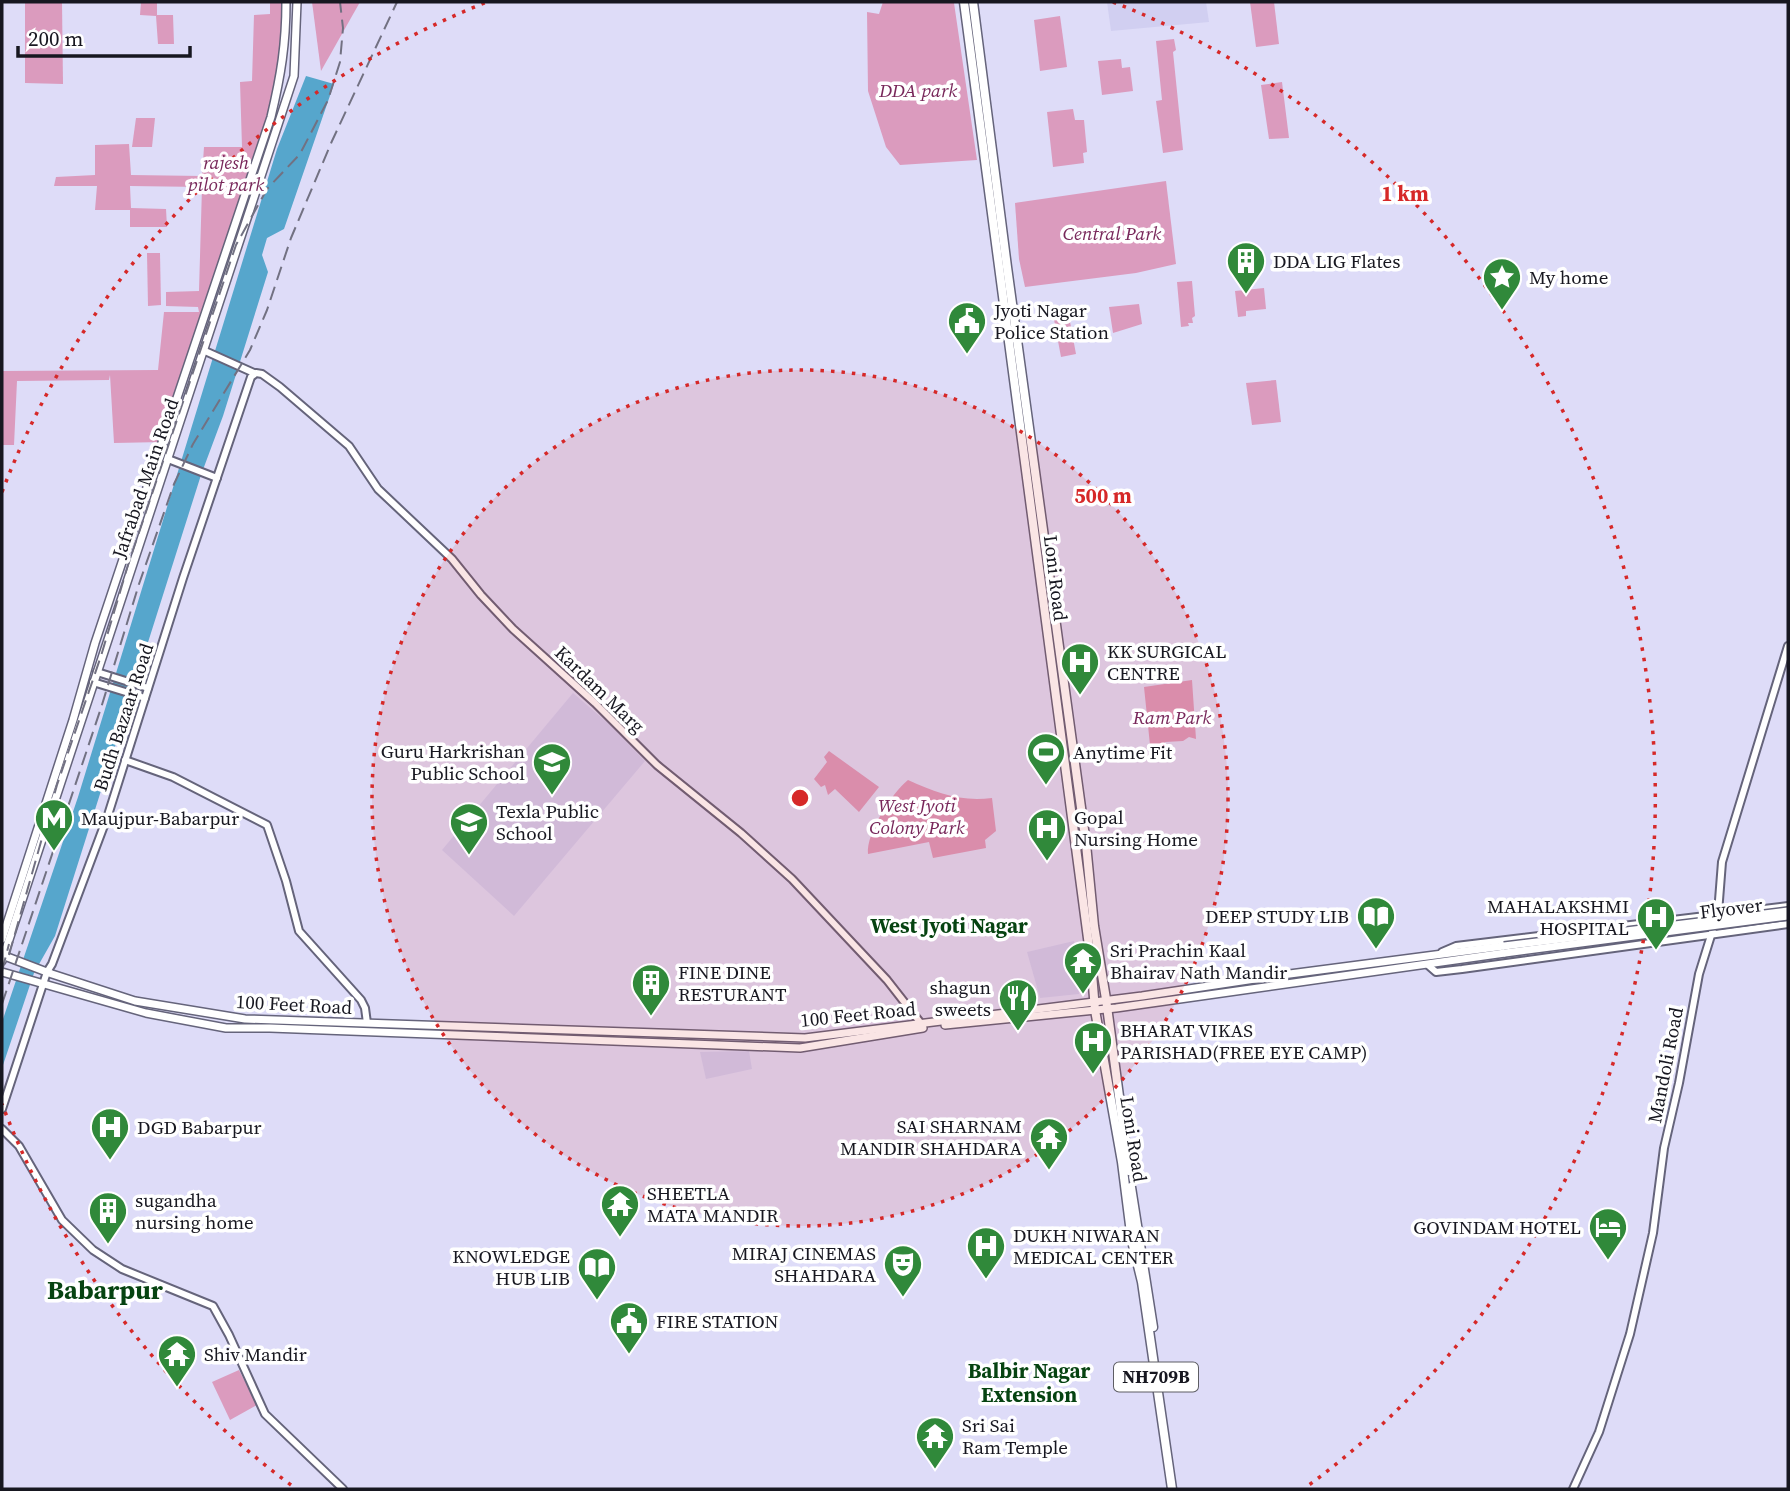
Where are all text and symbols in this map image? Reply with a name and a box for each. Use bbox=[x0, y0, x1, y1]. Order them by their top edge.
scale bar bbox=[18, 14, 189, 58]
text: 200 m bbox=[28, 24, 83, 53]
park label: DDA park bbox=[878, 77, 957, 103]
park label: rajesh pilot park bbox=[186, 149, 264, 197]
text: 1 km bbox=[1381, 179, 1429, 208]
park label: Central Park bbox=[1063, 220, 1161, 246]
building icon: DDA LIG Flates bbox=[1225, 240, 1267, 295]
place label: DDA LIG Flates bbox=[1273, 248, 1401, 274]
place icon: My home bbox=[1481, 256, 1523, 311]
place label: My home bbox=[1529, 264, 1608, 290]
place label: Jyoti Nagar Police Station bbox=[993, 297, 1109, 345]
public building icon: Jyoti Nagar Police Station bbox=[946, 300, 988, 355]
street label: Jafrabad Main Road bbox=[105, 394, 185, 562]
text: 500 m bbox=[1074, 481, 1132, 510]
street label: Loni Road bbox=[1038, 534, 1074, 623]
place label: KK SURGICAL CENTRE bbox=[1107, 638, 1226, 686]
street label: Budh Bazaar Road bbox=[87, 639, 159, 794]
street label: Kardam Marg bbox=[549, 639, 651, 739]
hospital icon: KK SURGICAL CENTRE bbox=[1059, 641, 1101, 696]
park label: Ram Park bbox=[1132, 704, 1211, 730]
sports icon: Anytime Fit bbox=[1025, 731, 1067, 786]
place label: Guru Harkrishan Public School bbox=[381, 738, 525, 786]
place label: Anytime Fit bbox=[1073, 739, 1173, 765]
school or university icon: Guru Harkrishan Public School bbox=[531, 741, 573, 796]
centre of rings bbox=[788, 786, 812, 810]
park label: West Jyoti Colony Park bbox=[869, 792, 965, 840]
metro station icon: Maujpur-Babarpur bbox=[33, 797, 75, 852]
place label: Texla Public School bbox=[496, 798, 599, 846]
school or university icon: Texla Public School bbox=[448, 801, 490, 856]
place label: Gopal Nursing Home bbox=[1074, 804, 1198, 852]
place label: Maujpur-Babarpur bbox=[81, 805, 239, 831]
hospital icon: Gopal Nursing Home bbox=[1026, 807, 1068, 862]
street label: Flyover bbox=[1698, 891, 1764, 925]
place label: MAHALAKSHMI HOSPITAL bbox=[1487, 893, 1629, 941]
library icon: DEEP STUDY LIB bbox=[1355, 895, 1397, 950]
hospital icon: MAHALAKSHMI HOSPITAL bbox=[1635, 896, 1677, 951]
place label: DEEP STUDY LIB bbox=[1205, 903, 1349, 929]
district label: West Jyoti Nagar bbox=[870, 911, 1028, 940]
place label: Sri Prachin Kaal Bhairav Nath Mandir bbox=[1110, 937, 1287, 985]
temple icon: Sri Prachin Kaal Bhairav Nath Mandir bbox=[1062, 940, 1104, 995]
place label: FINE DINE RESTURANT bbox=[678, 959, 787, 1007]
building icon: FINE DINE RESTURANT bbox=[630, 962, 672, 1017]
place label: shagun sweets bbox=[930, 974, 991, 1022]
restaurant icon: shagun sweets bbox=[997, 977, 1039, 1032]
street label: 100 Feet Road bbox=[235, 988, 353, 1020]
street label: 100 Feet Road bbox=[799, 995, 917, 1033]
street label: Mandoli Road bbox=[1641, 1005, 1689, 1125]
place label: BHARAT VIKAS PARISHAD(FREE EYE CAMP) bbox=[1120, 1017, 1367, 1065]
hospital icon: BHARAT VIKAS PARISHAD(FREE EYE CAMP) bbox=[1072, 1020, 1114, 1075]
street label: Loni Road bbox=[1114, 1094, 1154, 1184]
hospital icon: DGD Babarpur bbox=[89, 1106, 131, 1161]
place label: SAI SHARNAM MANDIR SHAHDARA bbox=[840, 1113, 1022, 1161]
place label: DGD Babarpur bbox=[137, 1114, 262, 1140]
temple icon: SAI SHARNAM MANDIR SHAHDARA bbox=[1028, 1116, 1070, 1171]
place label: SHEETLA MATA MANDIR bbox=[647, 1180, 779, 1228]
temple icon: SHEETLA MATA MANDIR bbox=[599, 1183, 641, 1238]
place label: sugandha nursing home bbox=[135, 1187, 254, 1235]
building icon: sugandha nursing home bbox=[87, 1190, 129, 1245]
hotel icon: GOVINDAM HOTEL bbox=[1587, 1206, 1629, 1261]
place label: GOVINDAM HOTEL bbox=[1413, 1214, 1581, 1240]
place label: DUKH NIWARAN MEDICAL CENTER bbox=[1013, 1222, 1175, 1270]
hospital icon: DUKH NIWARAN MEDICAL CENTER bbox=[965, 1225, 1007, 1280]
place label: MIRAJ CINEMAS SHAHDARA bbox=[732, 1240, 876, 1288]
place label: KNOWLEDGE HUB LIB bbox=[452, 1243, 570, 1291]
theatre icon: MIRAJ CINEMAS SHAHDARA bbox=[882, 1243, 924, 1298]
library icon: KNOWLEDGE HUB LIB bbox=[576, 1246, 618, 1301]
district label: Babarpur bbox=[47, 1272, 164, 1308]
public building icon: FIRE STATION bbox=[608, 1300, 650, 1355]
place label: FIRE STATION bbox=[656, 1308, 778, 1334]
temple icon: Shiv Mandir bbox=[156, 1333, 198, 1388]
place label: Shiv Mandir bbox=[204, 1341, 307, 1367]
district label: Balbir Nagar Extension bbox=[968, 1356, 1091, 1409]
road number: NH709B bbox=[1114, 1362, 1198, 1392]
place label: Sri Sai Ram Temple bbox=[962, 1412, 1068, 1460]
temple icon: Sri Sai Ram Temple bbox=[914, 1415, 956, 1470]

